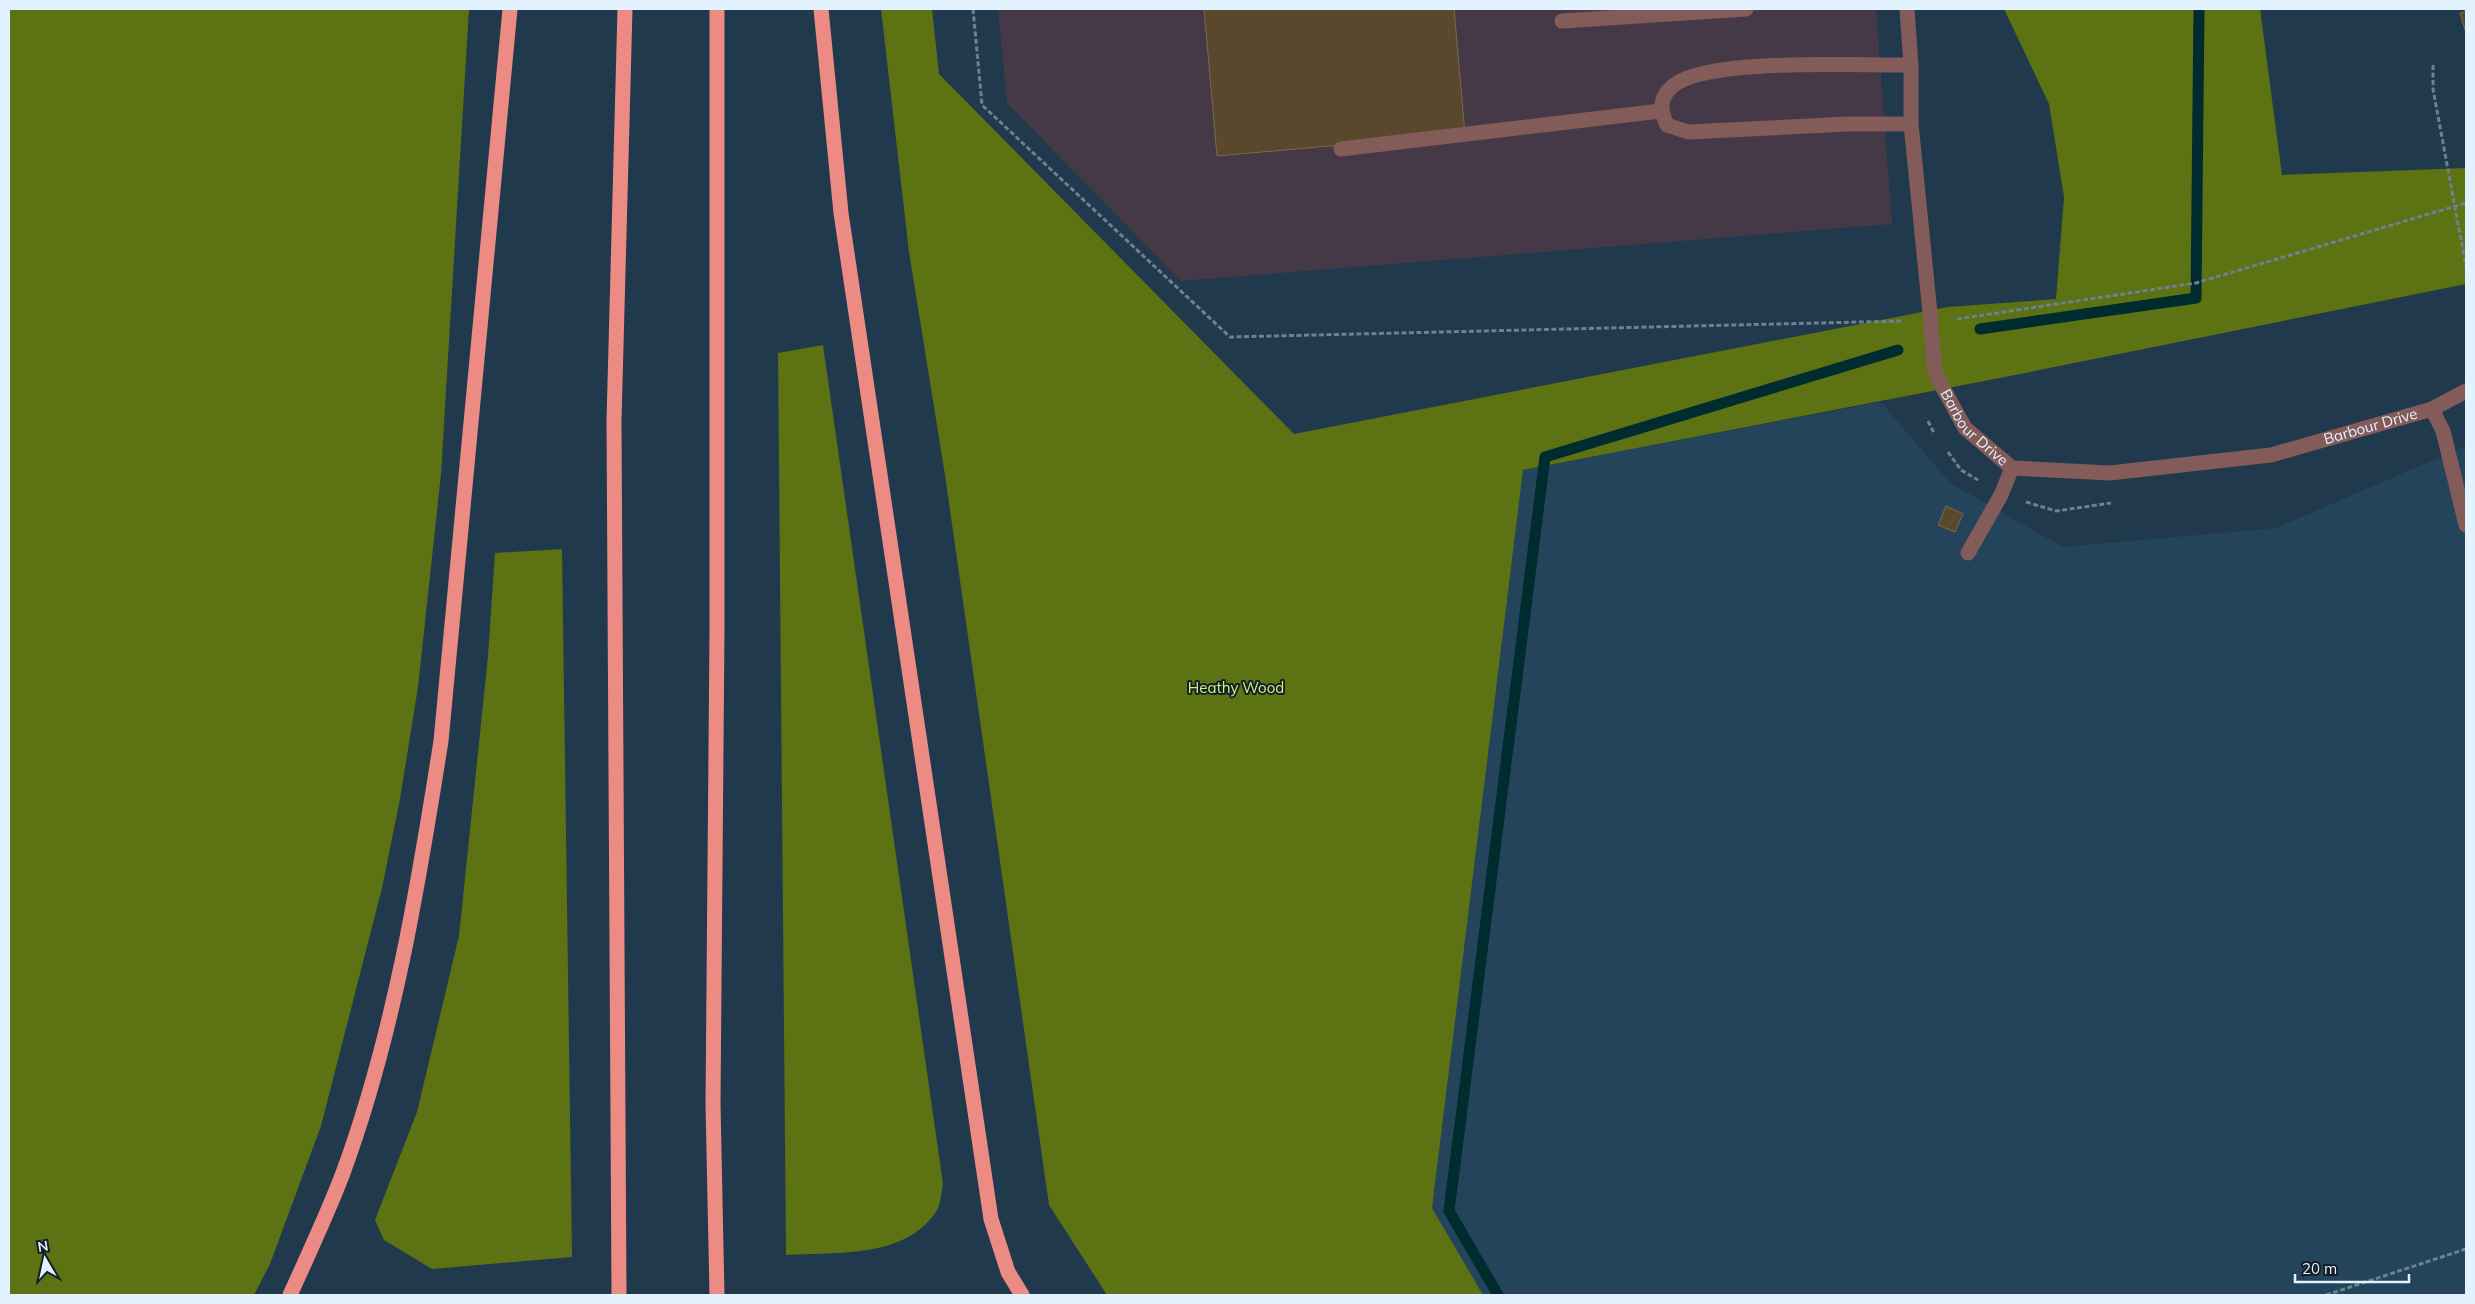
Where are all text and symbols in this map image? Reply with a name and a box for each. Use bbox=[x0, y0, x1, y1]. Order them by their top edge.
street label: Barbour Drive bbox=[1937, 386, 2012, 470]
street label: Barbour Drive bbox=[2321, 404, 2419, 448]
park label: Heathy Wood bbox=[1188, 678, 1284, 697]
north arrow bbox=[20, 1234, 70, 1284]
text: N bbox=[36, 1236, 50, 1256]
scale bar bbox=[2295, 1252, 2409, 1284]
text: 20 m bbox=[2302, 1259, 2337, 1278]

